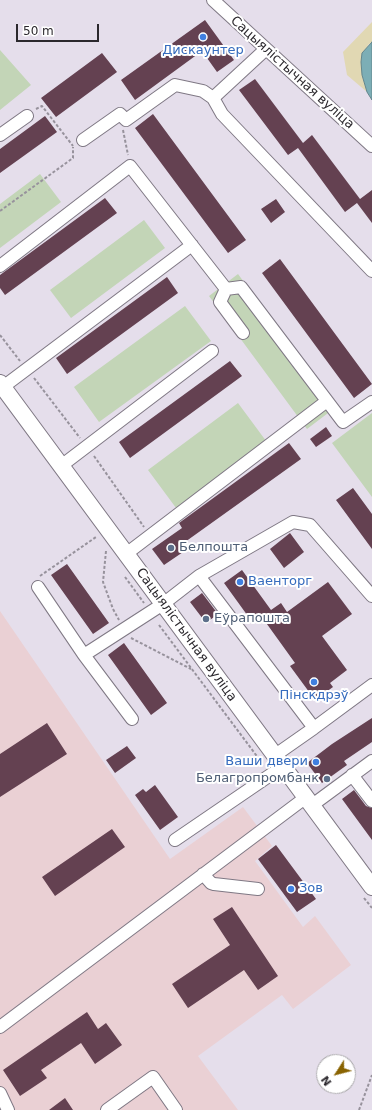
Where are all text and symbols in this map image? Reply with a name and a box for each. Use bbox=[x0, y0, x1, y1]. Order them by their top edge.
street label: Сацыялістычная вуліца bbox=[227, 13, 357, 133]
scale bar bbox=[18, 16, 101, 42]
text: 50 m bbox=[23, 24, 54, 38]
marker: Дискаунтер bbox=[198, 32, 208, 42]
place label: Дискаунтер bbox=[162, 43, 244, 59]
place label: Белпошта bbox=[179, 540, 248, 556]
marker: Белпошта bbox=[166, 543, 176, 553]
street label: Сацыялістычная вуліца bbox=[132, 565, 240, 705]
place label: Ваенторг bbox=[248, 574, 312, 590]
marker: Ваенторг bbox=[235, 577, 245, 587]
place label: Еўрапошта bbox=[214, 611, 290, 627]
marker: Еўрапошта bbox=[201, 614, 211, 624]
marker: Пінскдрэў bbox=[309, 677, 319, 687]
place label: Пінскдрэў bbox=[280, 688, 348, 704]
place label: Ваши двери bbox=[225, 754, 308, 770]
marker: Ваши двери bbox=[311, 757, 321, 767]
place label: Белагропромбанк bbox=[196, 771, 319, 787]
marker: Белагропромбанк bbox=[322, 774, 332, 784]
place label: Зов bbox=[299, 881, 323, 897]
marker: Зов bbox=[286, 884, 296, 894]
north arrow bbox=[316, 1054, 356, 1094]
text: N bbox=[319, 1073, 335, 1088]

